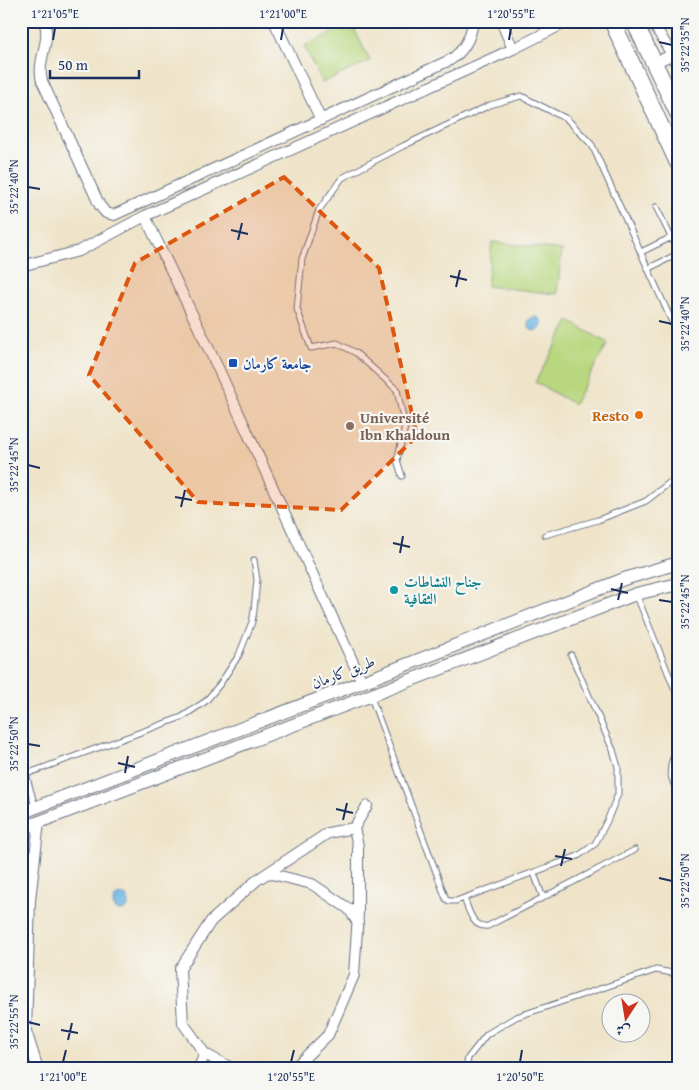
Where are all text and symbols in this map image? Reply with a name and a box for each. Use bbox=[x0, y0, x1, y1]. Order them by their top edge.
text: 1°21'05"E bbox=[31, 5, 79, 22]
text: 1°21'00"E bbox=[259, 5, 307, 22]
text: 1°20'55"E bbox=[487, 5, 535, 22]
text: 35°22'35"N bbox=[676, 17, 693, 73]
scale bar bbox=[50, 48, 139, 80]
text: 50 m bbox=[58, 54, 89, 75]
text: 35°22'40"N bbox=[5, 159, 22, 215]
text: 35°22'40"N bbox=[676, 296, 693, 352]
place label: جامعة كارمان bbox=[243, 353, 311, 374]
marker: جامعة كارمان bbox=[227, 357, 239, 369]
place label: Resto bbox=[592, 405, 629, 426]
place label: Université Ibn Khaldoun bbox=[360, 407, 450, 445]
marker: Resto bbox=[633, 409, 645, 421]
marker: Université Ibn Khaldoun bbox=[344, 420, 356, 432]
text: 35°22'45"N bbox=[5, 437, 22, 493]
place label: جناح النشاطات الثقافية bbox=[404, 571, 482, 609]
text: 35°22'45"N bbox=[676, 574, 693, 630]
marker: جناح النشاطات الثقافية bbox=[388, 584, 400, 596]
street label: طريق كارمان bbox=[308, 650, 378, 694]
text: 35°22'50"N bbox=[5, 716, 22, 772]
text: 35°22'50"N bbox=[676, 853, 693, 909]
north arrow bbox=[602, 992, 652, 1042]
text: 35°22'55"N bbox=[5, 994, 22, 1050]
text: ش bbox=[614, 1019, 632, 1042]
text: 1°21'00"E bbox=[39, 1068, 87, 1085]
text: 1°20'55"E bbox=[267, 1068, 315, 1085]
text: 1°20'50"E bbox=[496, 1068, 544, 1085]

